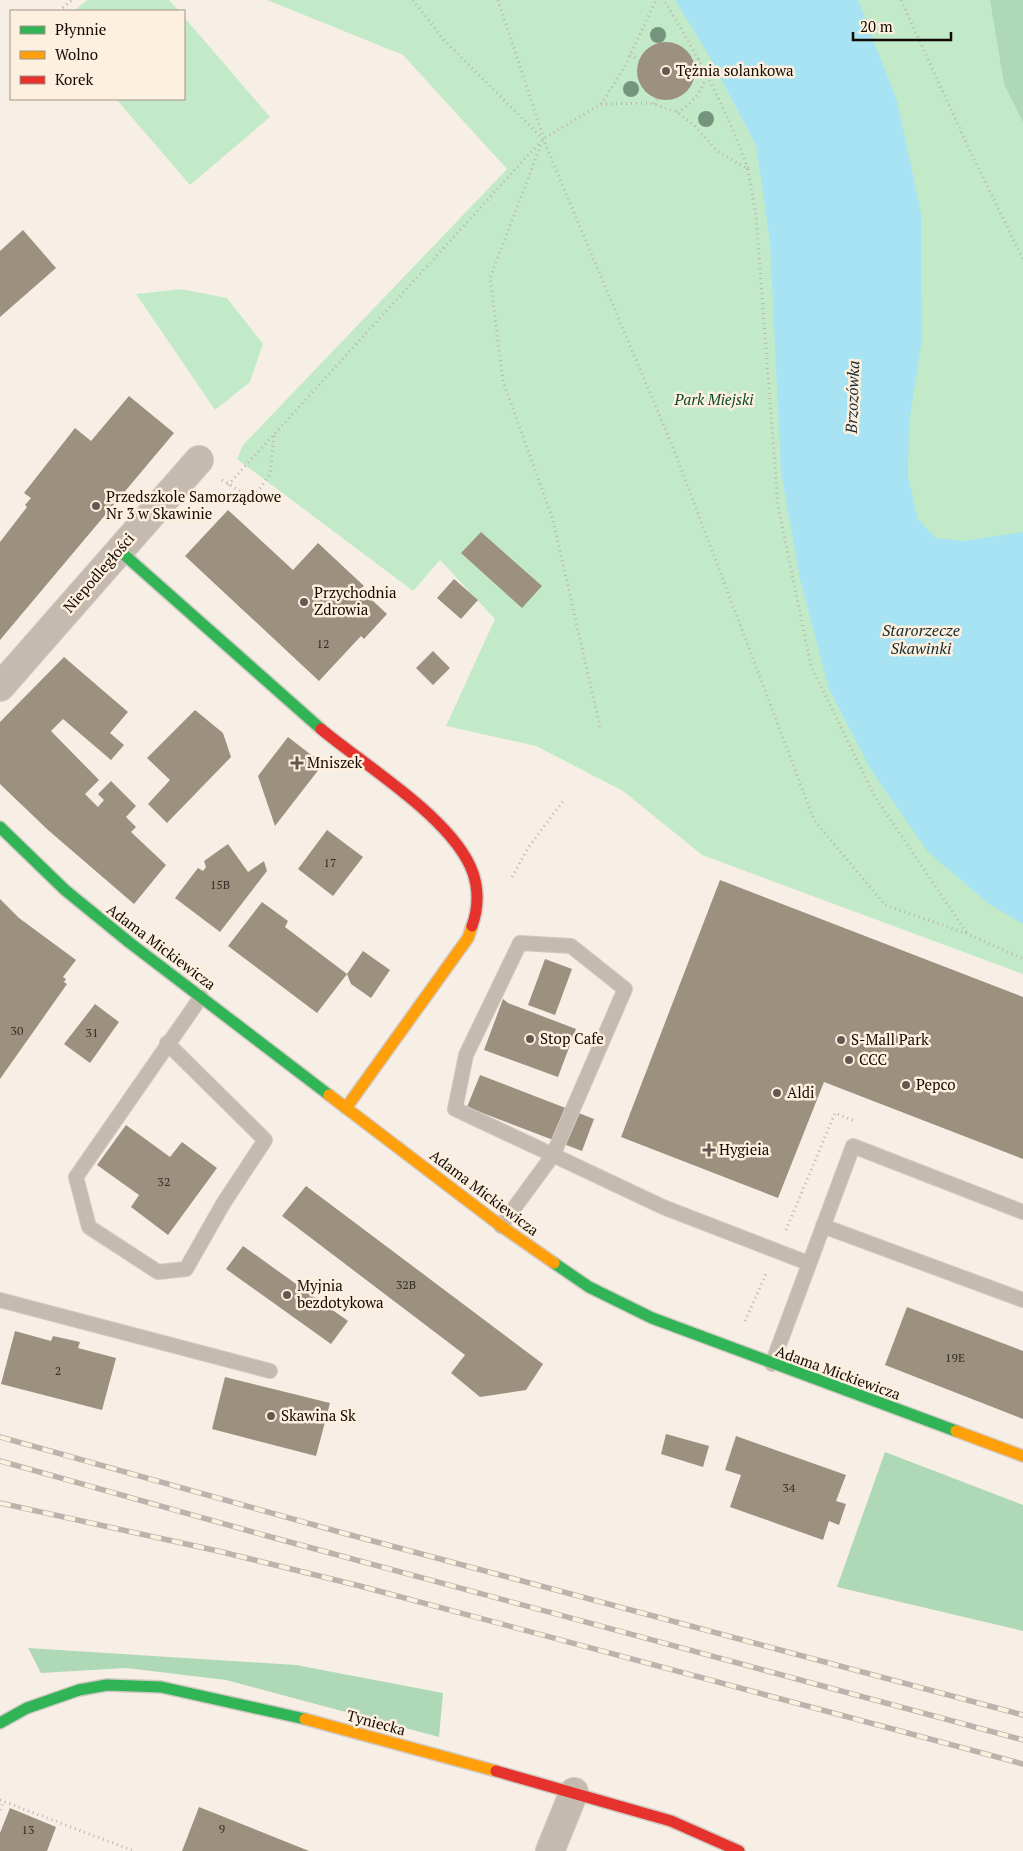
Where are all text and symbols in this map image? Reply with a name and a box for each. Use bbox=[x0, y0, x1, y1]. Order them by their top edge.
legend bbox=[10, 10, 185, 100]
scale bar bbox=[853, 10, 950, 42]
text: 20 m bbox=[860, 16, 893, 36]
text: Płynnie bbox=[55, 19, 106, 39]
text: Wolno bbox=[55, 44, 98, 64]
place label: Tężnia solankowa bbox=[676, 60, 794, 80]
marker: Tężnia solankowa bbox=[660, 65, 672, 77]
text: Korek bbox=[55, 69, 94, 89]
water label: Brzozówka bbox=[840, 360, 864, 435]
park label: Park Miejski bbox=[674, 389, 754, 409]
place label: Przedszkole Samorządowe Nr 3 w Skawinie bbox=[106, 486, 281, 523]
marker: Przedszkole Samorządowe Nr 3 w Skawinie bbox=[90, 500, 102, 512]
street label: Niepodległości bbox=[58, 528, 138, 616]
place label: Przychodnia Zdrowia bbox=[314, 582, 397, 619]
marker: Przychodnia Zdrowia bbox=[298, 596, 310, 608]
water label: Starorzecze Skawinki bbox=[882, 619, 960, 659]
house number: 12 bbox=[317, 636, 329, 651]
place label: Mniszek bbox=[307, 752, 363, 772]
marker: Mniszek bbox=[291, 757, 303, 769]
house number: 17 bbox=[324, 855, 336, 870]
house number: 15B bbox=[210, 877, 230, 892]
street label: Adama Mickiewicza bbox=[103, 899, 221, 994]
house number: 30 bbox=[11, 1023, 23, 1038]
house number: 31 bbox=[86, 1025, 98, 1040]
place label: Stop Cafe bbox=[540, 1028, 604, 1048]
place label: S-Mall Park bbox=[851, 1029, 929, 1049]
marker: Stop Cafe bbox=[524, 1033, 536, 1045]
marker: S-Mall Park bbox=[835, 1034, 847, 1046]
place label: CCC bbox=[859, 1049, 887, 1069]
marker: CCC bbox=[843, 1054, 855, 1066]
place label: Pepco bbox=[916, 1074, 956, 1094]
marker: Pepco bbox=[900, 1079, 912, 1091]
place label: Aldi bbox=[787, 1082, 815, 1102]
marker: Aldi bbox=[771, 1087, 783, 1099]
place label: Hygieia bbox=[719, 1139, 770, 1159]
marker: Hygieia bbox=[703, 1144, 715, 1156]
street label: Adama Mickiewicza bbox=[426, 1145, 544, 1240]
house number: 32 bbox=[158, 1174, 170, 1189]
place label: Myjnia bezdotykowa bbox=[297, 1275, 384, 1312]
house number: 32B bbox=[396, 1277, 416, 1292]
marker: Myjnia bezdotykowa bbox=[281, 1289, 293, 1301]
street label: Adama Mickiewicza bbox=[773, 1340, 904, 1404]
house number: 19E bbox=[945, 1350, 965, 1365]
house number: 2 bbox=[55, 1363, 61, 1378]
place label: Skawina Sk bbox=[281, 1405, 356, 1425]
marker: Skawina Sk bbox=[265, 1410, 277, 1422]
house number: 34 bbox=[783, 1480, 796, 1495]
street label: Tyniecka bbox=[345, 1705, 408, 1740]
house number: 9 bbox=[219, 1821, 225, 1836]
house number: 13 bbox=[22, 1822, 34, 1837]

